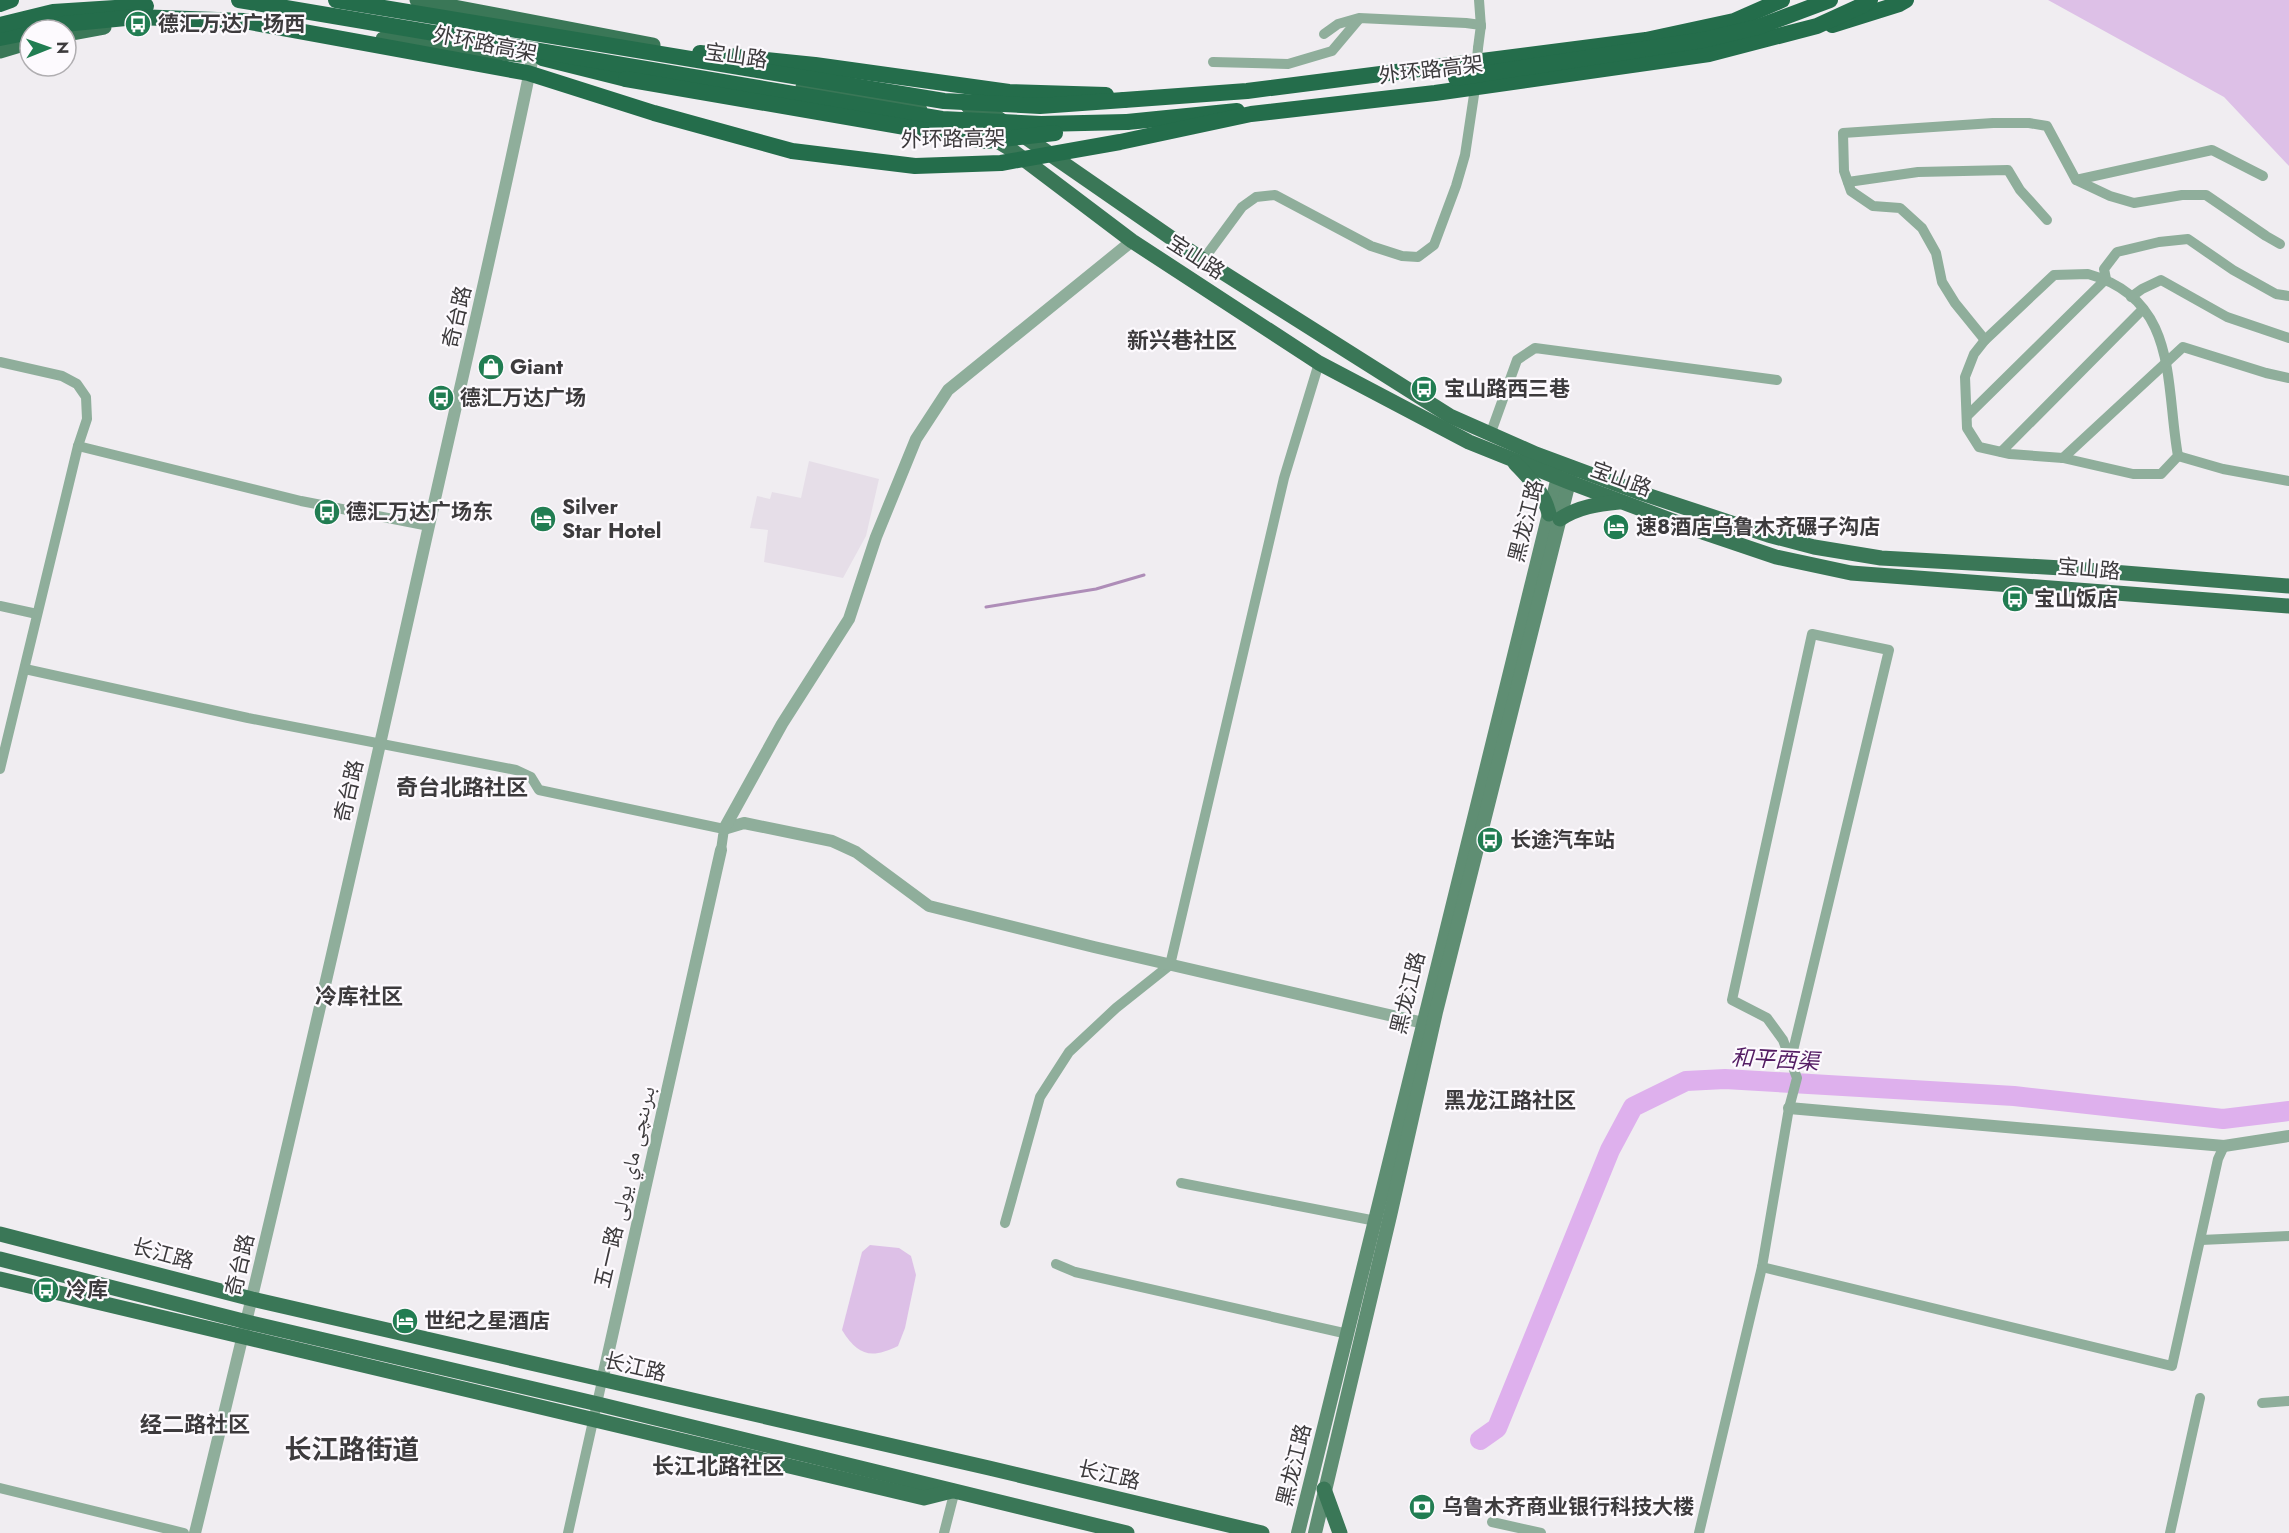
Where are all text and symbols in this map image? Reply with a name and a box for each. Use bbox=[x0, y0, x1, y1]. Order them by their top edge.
bus stop icon: 德汇万达广场西 bbox=[123, 9, 153, 39]
place label: 德汇万达广场西 bbox=[158, 9, 305, 39]
north arrow bbox=[18, 18, 78, 78]
street label: 外环路高架 bbox=[431, 19, 539, 69]
street label: 宝山路 bbox=[703, 37, 769, 75]
text: N bbox=[51, 41, 74, 54]
street label: 外环路高架 bbox=[1377, 49, 1485, 91]
street label: 外环路高架 bbox=[900, 123, 1006, 155]
street label: 宝山路 bbox=[1161, 227, 1231, 287]
street label: 奇台路 bbox=[435, 283, 479, 351]
district label: 新兴巷社区 bbox=[1127, 324, 1237, 356]
shop icon: Giant bbox=[476, 352, 506, 382]
place label: Giant bbox=[510, 352, 563, 382]
bus stop icon: 宝山路西三巷 bbox=[1409, 374, 1439, 404]
place label: 宝山路西三巷 bbox=[1444, 374, 1570, 404]
bus stop icon: 德汇万达广场 bbox=[426, 383, 456, 413]
place label: 德汇万达广场 bbox=[460, 383, 586, 413]
street label: 宝山路 bbox=[1586, 454, 1656, 504]
street label: 黑龙江路 bbox=[1501, 477, 1551, 565]
place label: Silver Star Hotel bbox=[562, 492, 661, 546]
bus stop icon: 德汇万达广场东 bbox=[312, 497, 342, 527]
place label: 德汇万达广场东 bbox=[346, 497, 493, 527]
hotel icon: Silver Star Hotel bbox=[528, 504, 558, 534]
hotel icon: 速8酒店乌鲁木齐碾子沟店 bbox=[1601, 512, 1631, 542]
place label: 速8酒店乌鲁木齐碾子沟店 bbox=[1636, 512, 1880, 542]
street label: 宝山路 bbox=[2056, 551, 2122, 587]
bus stop icon: 宝山饭店 bbox=[2000, 584, 2030, 614]
place label: 宝山饭店 bbox=[2034, 584, 2118, 614]
street label: 奇台路 bbox=[327, 757, 371, 825]
district label: 奇台北路社区 bbox=[396, 771, 528, 803]
bus stop icon: 长途汽车站 bbox=[1475, 825, 1505, 855]
place label: 长途汽车站 bbox=[1510, 825, 1615, 855]
street label: 黑龙江路 bbox=[1383, 949, 1433, 1037]
district label: 冷库社区 bbox=[315, 980, 403, 1012]
water label: 和平西渠 bbox=[1730, 1041, 1823, 1077]
street label: 五一路 بىرىنچى ماي يولى bbox=[587, 1083, 664, 1291]
district label: 黑龙江路社区 bbox=[1444, 1084, 1576, 1116]
street label: 长江路 bbox=[129, 1231, 197, 1277]
street label: 奇台路 bbox=[218, 1231, 262, 1299]
bus stop icon: 冷库 bbox=[31, 1275, 61, 1305]
place label: 冷库 bbox=[66, 1275, 108, 1305]
hotel icon: 世纪之星酒店 bbox=[390, 1306, 420, 1336]
place label: 世纪之星酒店 bbox=[424, 1306, 550, 1336]
street label: 长江路 bbox=[601, 1345, 669, 1389]
district label: 经二路社区 bbox=[140, 1408, 250, 1440]
street label: 黑龙江路 bbox=[1269, 1421, 1319, 1509]
district label: 长江路街道 bbox=[285, 1430, 420, 1469]
district label: 长江北路社区 bbox=[652, 1450, 784, 1482]
street label: 长江路 bbox=[1075, 1453, 1143, 1497]
bank icon: 乌鲁木齐商业银行科技大楼 bbox=[1407, 1492, 1437, 1522]
place label: 乌鲁木齐商业银行科技大楼 bbox=[1442, 1492, 1694, 1522]

